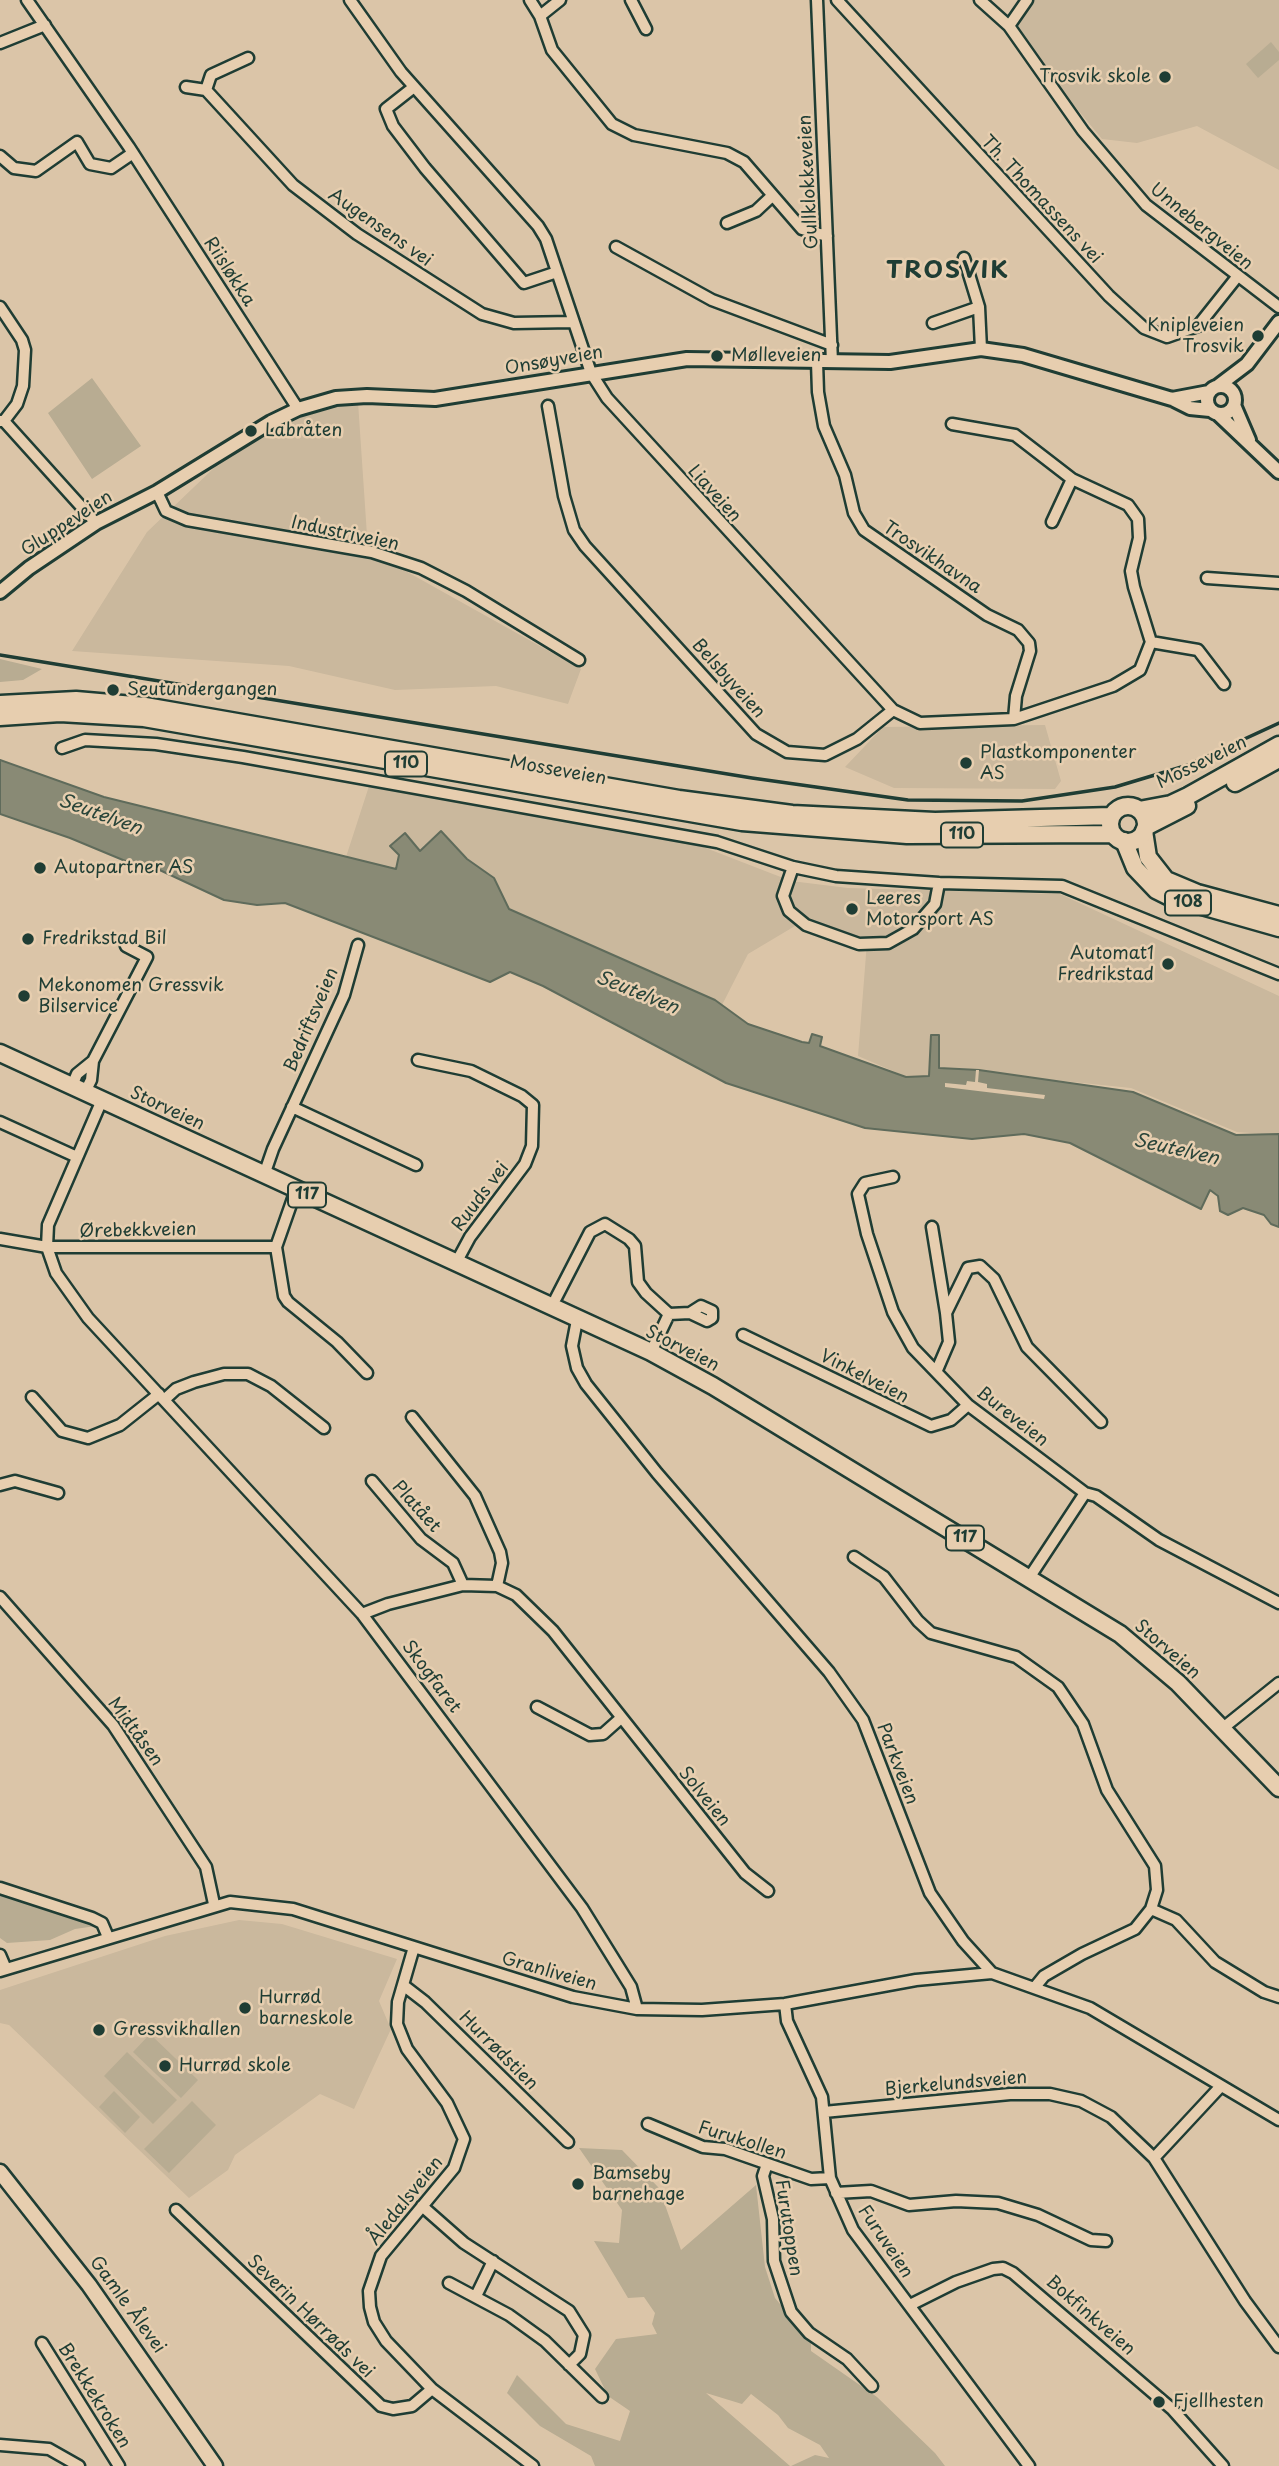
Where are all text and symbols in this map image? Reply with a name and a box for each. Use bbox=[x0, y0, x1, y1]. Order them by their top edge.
place label: Trosvik skole bbox=[1039, 66, 1151, 88]
marker: Trosvik skole bbox=[1157, 69, 1173, 85]
street label: Gullklokkeveien bbox=[795, 114, 823, 250]
street label: Th. Thomassens vei bbox=[976, 131, 1106, 269]
street label: Unnebergveien bbox=[1145, 179, 1257, 275]
street label: Augensens vei bbox=[324, 184, 436, 272]
street label: Riisløkka bbox=[199, 233, 259, 311]
district label: TROSVIK bbox=[889, 257, 1007, 285]
place label: Knipleveien Trosvik bbox=[1147, 315, 1244, 358]
marker: Knipleveien Trosvik bbox=[1250, 328, 1266, 344]
street label: Onsøyveien bbox=[503, 342, 605, 380]
place label: Mølleveien bbox=[731, 345, 821, 367]
marker: Mølleveien bbox=[709, 348, 725, 364]
place label: Labråten bbox=[265, 420, 342, 442]
marker: Labråten bbox=[243, 423, 259, 439]
street label: Liaveien bbox=[683, 461, 745, 527]
street label: Gluppeveien bbox=[17, 486, 117, 562]
street label: Industriveien bbox=[289, 512, 401, 556]
street label: Trosvikhavna bbox=[879, 517, 985, 599]
street label: Belsbyveien bbox=[687, 635, 769, 723]
place label: Seutundergangen bbox=[127, 679, 277, 701]
marker: Seutundergangen bbox=[105, 682, 121, 698]
street label: Mosseveien bbox=[1153, 732, 1251, 794]
place label: Plastkomponenter AS bbox=[980, 742, 1136, 784]
road number: 110 bbox=[385, 751, 427, 776]
street label: Mosseveien bbox=[508, 752, 608, 790]
marker: Plastkomponenter AS bbox=[958, 755, 974, 771]
water label: Seutelven bbox=[55, 789, 145, 841]
road number: 110 bbox=[941, 822, 983, 848]
place label: Autopartner AS bbox=[54, 857, 194, 879]
marker: Autopartner AS bbox=[32, 860, 48, 876]
place label: Leeres Motorsport AS bbox=[866, 888, 994, 930]
road number: 108 bbox=[1165, 890, 1211, 916]
marker: Leeres Motorsport AS bbox=[844, 901, 860, 917]
place label: Fredrikstad Bil bbox=[42, 928, 167, 950]
marker: Fredrikstad Bil bbox=[20, 931, 36, 947]
place label: Automat1 Fredrikstad bbox=[1057, 943, 1154, 986]
marker: Automat1 Fredrikstad bbox=[1160, 956, 1176, 972]
street label: Bedriftsveien bbox=[280, 965, 344, 1075]
water label: Seutelven bbox=[593, 966, 681, 1020]
place label: Mekonomen Gressvik Bilservice bbox=[38, 975, 224, 1018]
marker: Mekonomen Gressvik Bilservice bbox=[16, 988, 32, 1004]
street label: Storveien bbox=[126, 1082, 208, 1136]
water label: Seutelven bbox=[1131, 1129, 1221, 1171]
street label: Ruuds vei bbox=[448, 1158, 514, 1236]
road number: 117 bbox=[288, 1182, 326, 1208]
street label: Ørebekkveien bbox=[79, 1219, 197, 1243]
street label: Storveien bbox=[641, 1321, 723, 1377]
street label: Vinkelveien bbox=[816, 1345, 912, 1409]
street label: Bureveien bbox=[972, 1382, 1052, 1452]
street label: Platået bbox=[387, 1477, 445, 1537]
road number: 117 bbox=[946, 1526, 984, 1550]
street label: Storveien bbox=[1130, 1616, 1204, 1684]
street label: Skogfaret bbox=[397, 1636, 465, 1718]
street label: Midtåsen bbox=[103, 1693, 167, 1771]
street label: Parkveien bbox=[872, 1720, 922, 1808]
street label: Solveien bbox=[673, 1763, 735, 1831]
street label: Granliveien bbox=[499, 1948, 599, 1996]
place label: Hurrød barneskole bbox=[259, 1987, 353, 2030]
marker: Hurrød barneskole bbox=[237, 2000, 253, 2016]
street label: Hurrødstien bbox=[454, 2007, 542, 2095]
place label: Gressvikhallen bbox=[113, 2019, 241, 2041]
marker: Gressvikhallen bbox=[91, 2022, 107, 2038]
place label: Hurrød skole bbox=[179, 2055, 291, 2077]
marker: Hurrød skole bbox=[157, 2058, 173, 2074]
street label: Bjerkelundsveien bbox=[884, 2067, 1028, 2101]
street label: Furukollen bbox=[695, 2117, 789, 2165]
street label: Åledalsveien bbox=[364, 2152, 448, 2250]
place label: Bamseby barnehage bbox=[592, 2163, 685, 2206]
marker: Bamseby barnehage bbox=[570, 2176, 586, 2192]
street label: Furutoppen bbox=[770, 2178, 806, 2278]
street label: Furuveien bbox=[853, 2201, 917, 2283]
street label: Severin Hørrøds vei bbox=[242, 2251, 378, 2383]
street label: Gamle Ålevei bbox=[84, 2252, 170, 2358]
street label: Bokfinkveien bbox=[1041, 2271, 1139, 2361]
street label: Brekkekroken bbox=[53, 2339, 135, 2453]
place label: Fjellhesten bbox=[1173, 2391, 1264, 2413]
marker: Fjellhesten bbox=[1151, 2394, 1167, 2410]

